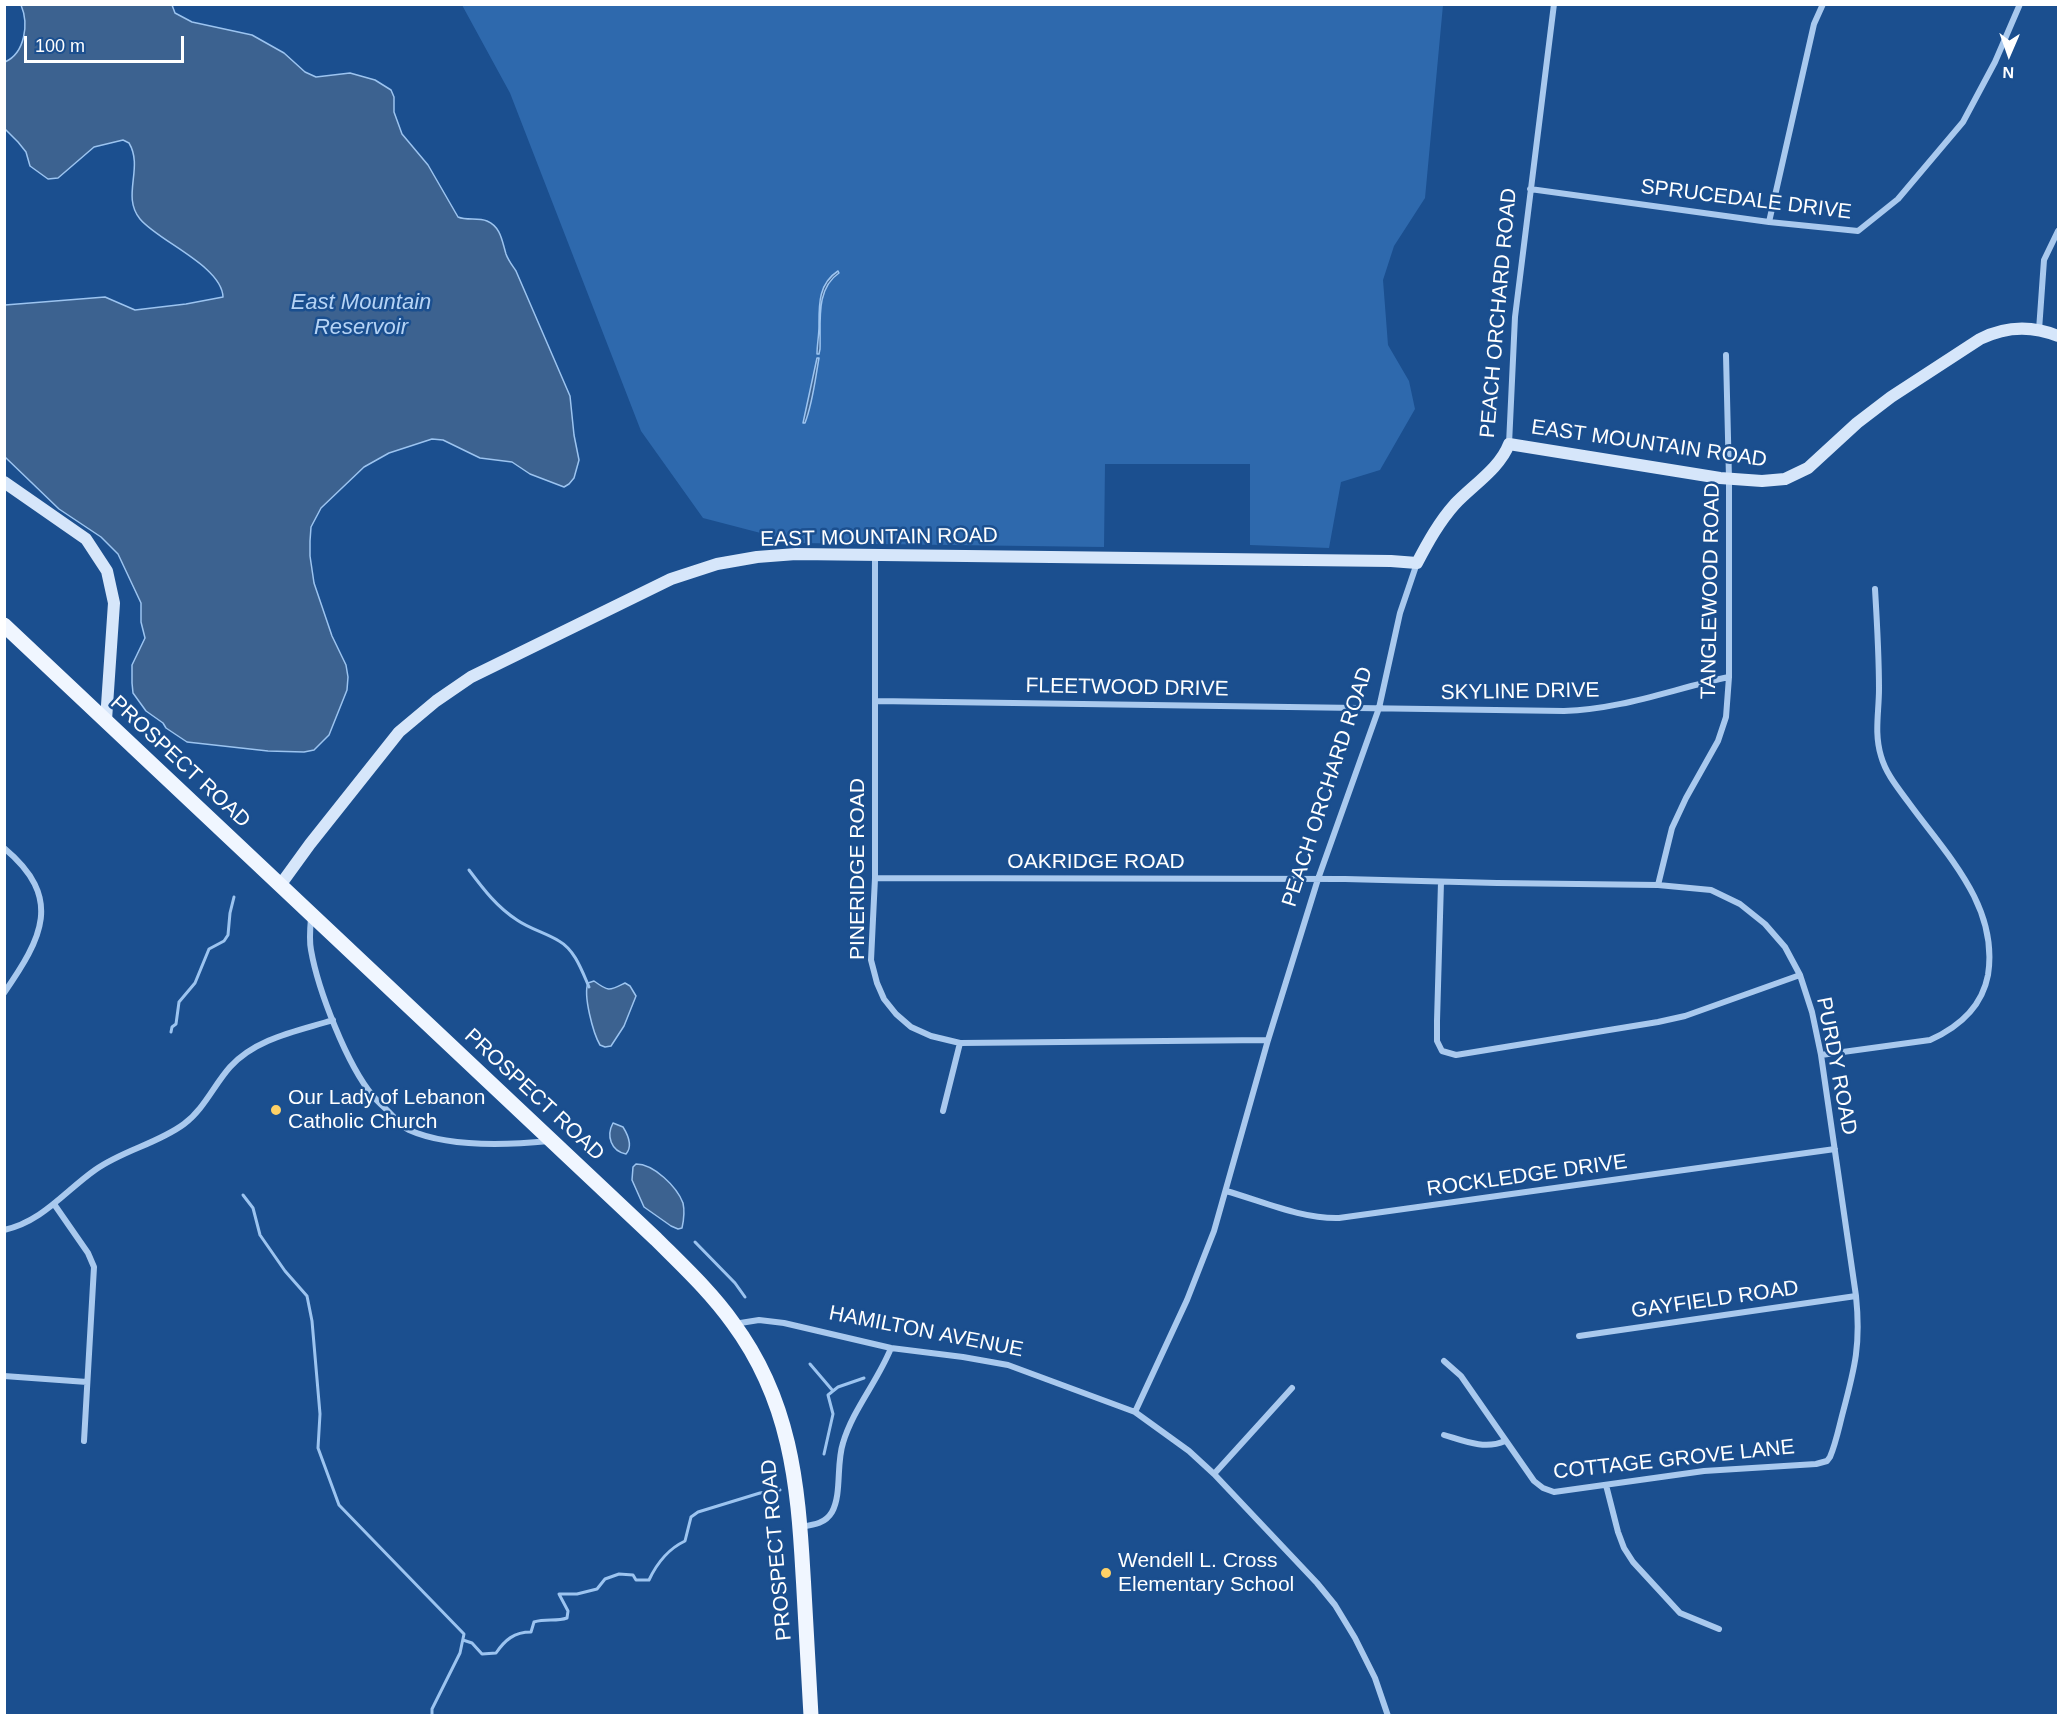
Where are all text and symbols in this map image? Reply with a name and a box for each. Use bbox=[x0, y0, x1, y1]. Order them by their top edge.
scale bar bbox=[27, 24, 188, 62]
north arrow bbox=[1979, 24, 2039, 84]
text: 100 m bbox=[35, 36, 85, 56]
text: N bbox=[2002, 64, 2014, 81]
street label: SPRUCEDALE DRIVE bbox=[1639, 175, 1853, 225]
street label: PEACH ORCHARD ROAD bbox=[1476, 187, 1522, 439]
water label: East Mountain Reservoir bbox=[291, 290, 431, 342]
street label: EAST MOUNTAIN ROAD bbox=[1530, 415, 1768, 473]
street label: TANGLEWOOD ROAD bbox=[1697, 482, 1725, 700]
street label: EAST MOUNTAIN ROAD bbox=[760, 523, 998, 553]
street label: PEACH ORCHARD ROAD bbox=[1277, 664, 1379, 910]
street label: FLEETWOOD DRIVE bbox=[1025, 674, 1229, 702]
street label: SKYLINE DRIVE bbox=[1440, 678, 1600, 706]
street label: PROSPECT ROAD bbox=[105, 691, 255, 833]
street label: PINERIDGE ROAD bbox=[845, 778, 871, 960]
street label: OAKRIDGE ROAD bbox=[1007, 849, 1185, 875]
street label: PURDY ROAD bbox=[1810, 995, 1862, 1137]
street label: PROSPECT ROAD bbox=[459, 1024, 609, 1166]
place label: Our Lady of Lebanon Catholic Church bbox=[288, 1085, 485, 1135]
marker: Our Lady of Lebanon Catholic Church bbox=[269, 1103, 283, 1117]
street label: ROCKLEDGE DRIVE bbox=[1425, 1149, 1629, 1203]
street label: GAYFIELD ROAD bbox=[1630, 1276, 1800, 1324]
street label: HAMILTON AVENUE bbox=[827, 1301, 1025, 1363]
street label: COTTAGE GROVE LANE bbox=[1552, 1435, 1796, 1485]
street label: PROSPECT ROAD bbox=[757, 1458, 797, 1642]
place label: Wendell L. Cross Elementary School bbox=[1118, 1548, 1294, 1598]
marker: Wendell L. Cross Elementary School bbox=[1099, 1566, 1113, 1580]

